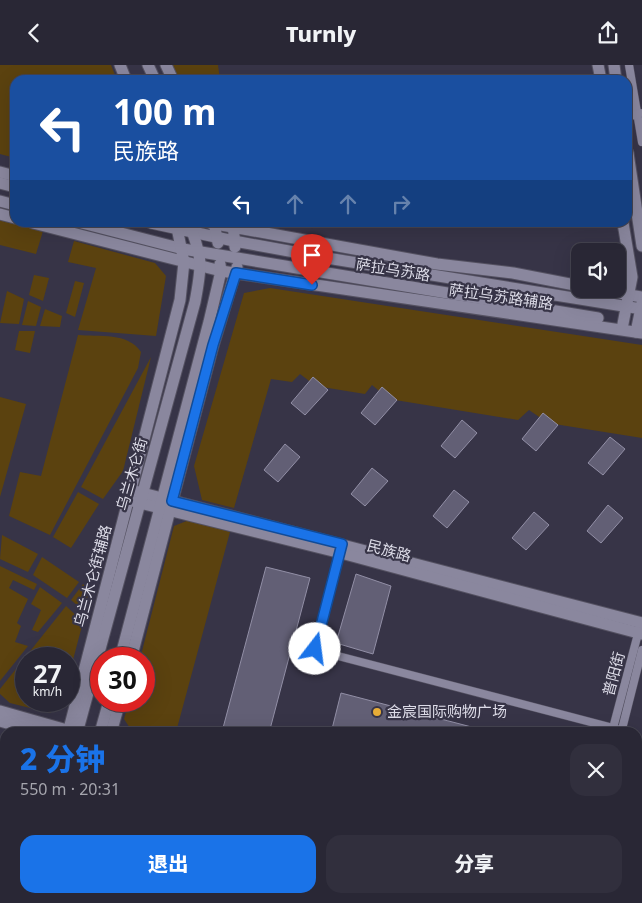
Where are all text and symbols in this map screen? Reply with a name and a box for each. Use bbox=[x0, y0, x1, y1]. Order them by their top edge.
text: Turnly bbox=[286, 18, 356, 48]
icon: back bbox=[20, 19, 48, 47]
icon: share bbox=[594, 19, 622, 47]
text: 100 m bbox=[113, 88, 216, 135]
icon: left bbox=[30, 95, 95, 160]
text: 民族路 bbox=[113, 135, 179, 165]
icon: left bbox=[228, 190, 256, 218]
icon: ahead bbox=[281, 190, 309, 218]
icon: ahead bbox=[334, 190, 362, 218]
icon: right bbox=[387, 190, 415, 218]
pin bbox=[291, 234, 333, 285]
icon: arrive bbox=[298, 241, 326, 269]
map controls bbox=[571, 243, 626, 298]
button: sound bbox=[571, 243, 626, 298]
street label: 萨拉乌苏路 bbox=[355, 253, 432, 285]
street label: 萨拉乌苏路辅路 bbox=[448, 279, 555, 313]
street label: 乌兰木仑街 bbox=[111, 435, 151, 513]
street label: 乌兰木仑街辅路 bbox=[69, 522, 115, 629]
street label: 民族路 bbox=[365, 535, 414, 566]
position arrow bbox=[288, 622, 340, 674]
speed limit sign: 30 bbox=[90, 647, 155, 712]
street label: 普阳街 bbox=[598, 649, 629, 698]
text: 27 bbox=[33, 656, 62, 690]
text: km/h bbox=[33, 683, 62, 700]
place label: 金宸国际购物广场 bbox=[387, 701, 507, 721]
marker: 金宸国际购物广场 bbox=[371, 706, 383, 718]
text: 2 分钟 bbox=[20, 738, 105, 779]
button: close bbox=[570, 744, 622, 796]
text: 550 m · 20:31 bbox=[20, 778, 120, 800]
button: 退出 bbox=[20, 835, 316, 893]
button: 分享 bbox=[326, 835, 622, 893]

